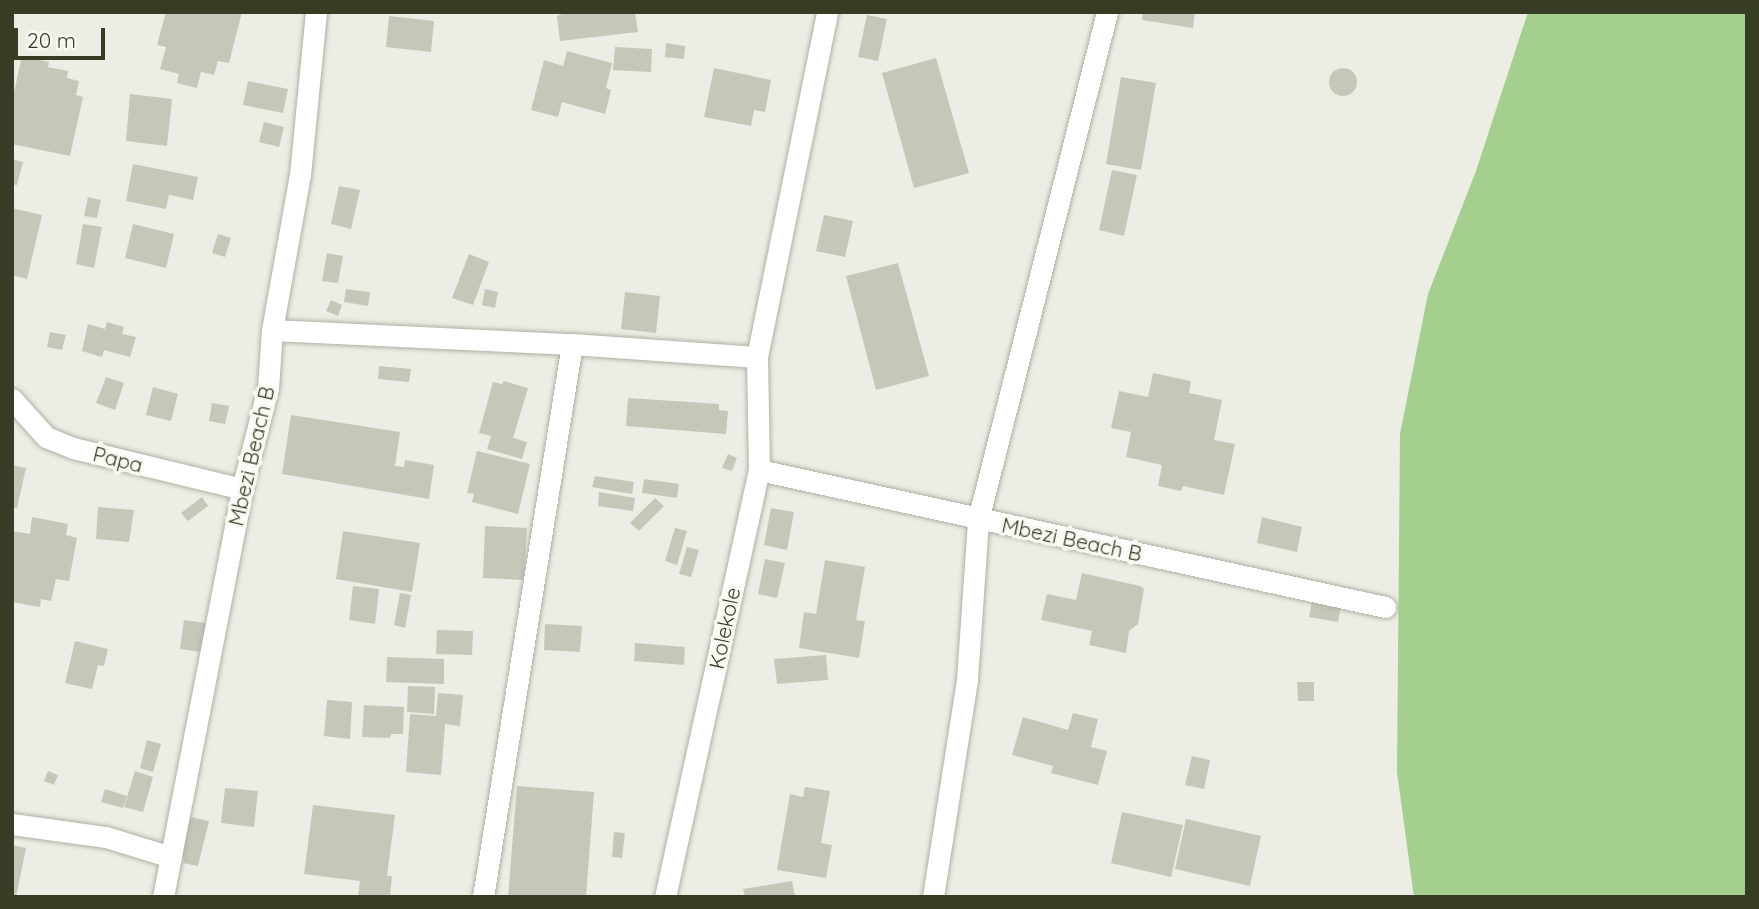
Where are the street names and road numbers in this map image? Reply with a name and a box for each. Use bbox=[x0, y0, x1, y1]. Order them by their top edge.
street label: Mbezi Beach B bbox=[223, 384, 279, 528]
street label: Papa bbox=[90, 441, 146, 477]
street label: Mbezi Beach B bbox=[1000, 512, 1144, 566]
street label: Kolekole bbox=[703, 585, 745, 671]

